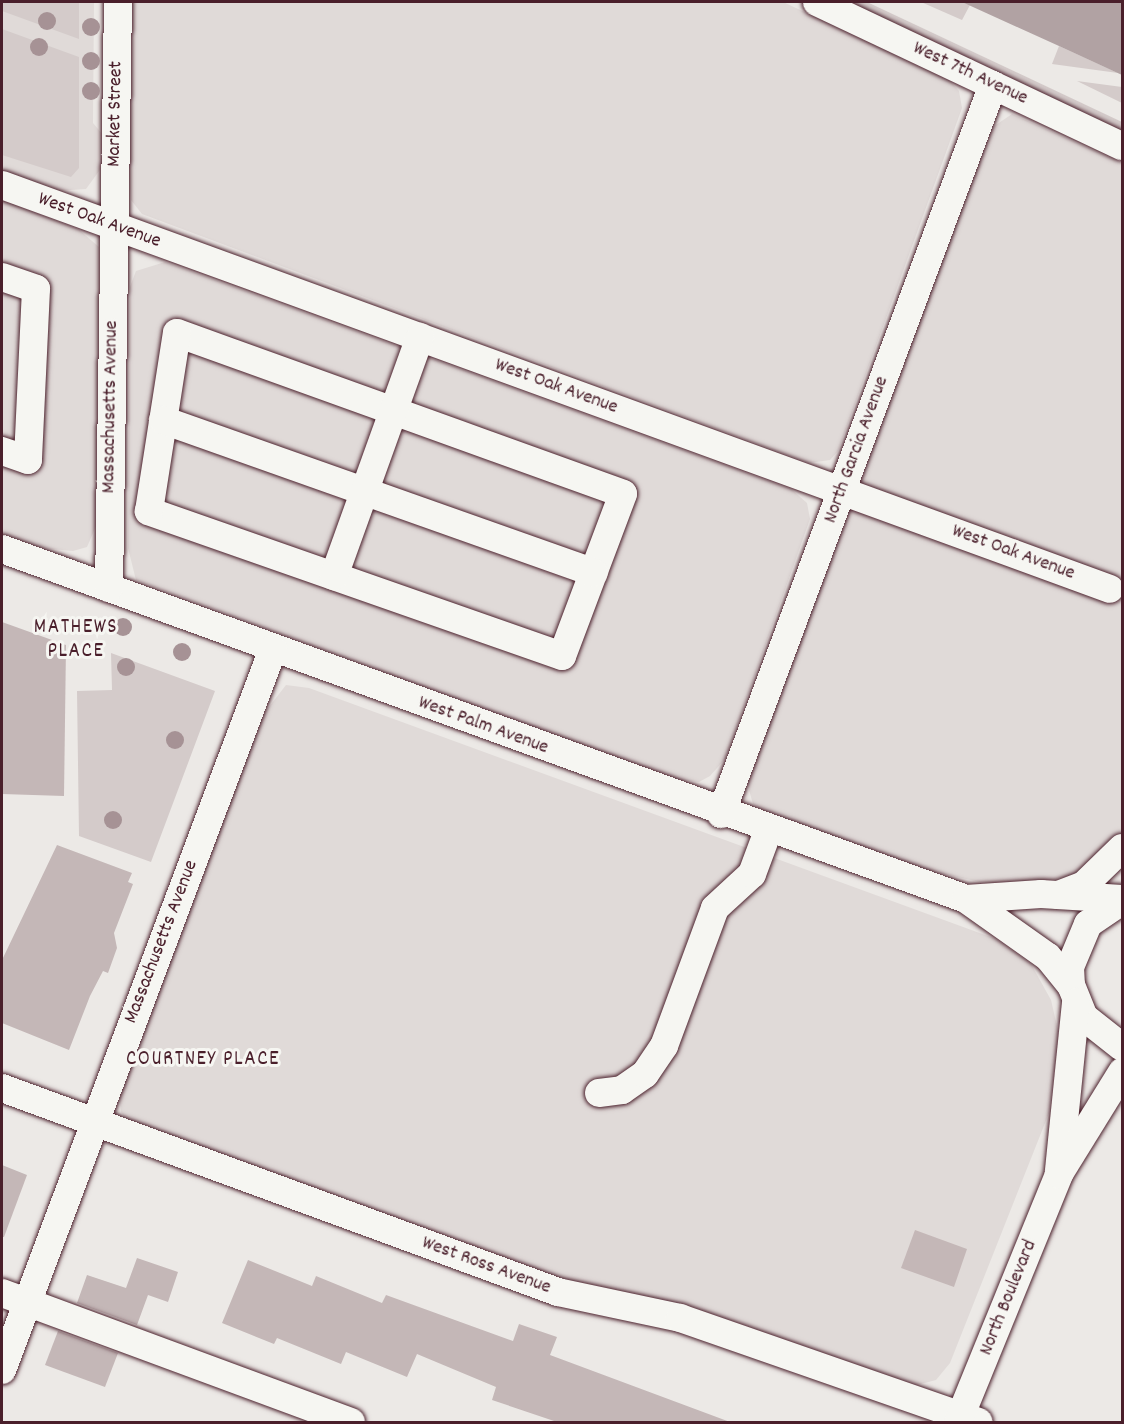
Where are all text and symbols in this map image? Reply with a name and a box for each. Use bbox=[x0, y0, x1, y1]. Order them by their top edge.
street label: West 7th Avenue bbox=[909, 37, 1031, 111]
street label: Market Street bbox=[103, 61, 129, 167]
street label: West Oak Avenue bbox=[34, 188, 164, 254]
street label: Massachusetts Avenue bbox=[97, 320, 125, 494]
street label: West Oak Avenue bbox=[491, 354, 621, 420]
street label: North Garcia Avenue bbox=[819, 373, 895, 527]
street label: West Oak Avenue bbox=[948, 520, 1078, 586]
district label: MATHEWS PLACE bbox=[34, 615, 118, 665]
street label: West Palm Avenue bbox=[415, 691, 551, 761]
street label: Massachusetts Avenue bbox=[120, 857, 204, 1027]
district label: COURTNEY PLACE bbox=[126, 1047, 280, 1073]
street label: West Ross Avenue bbox=[418, 1232, 554, 1300]
street label: North Boulevard bbox=[975, 1237, 1043, 1359]

